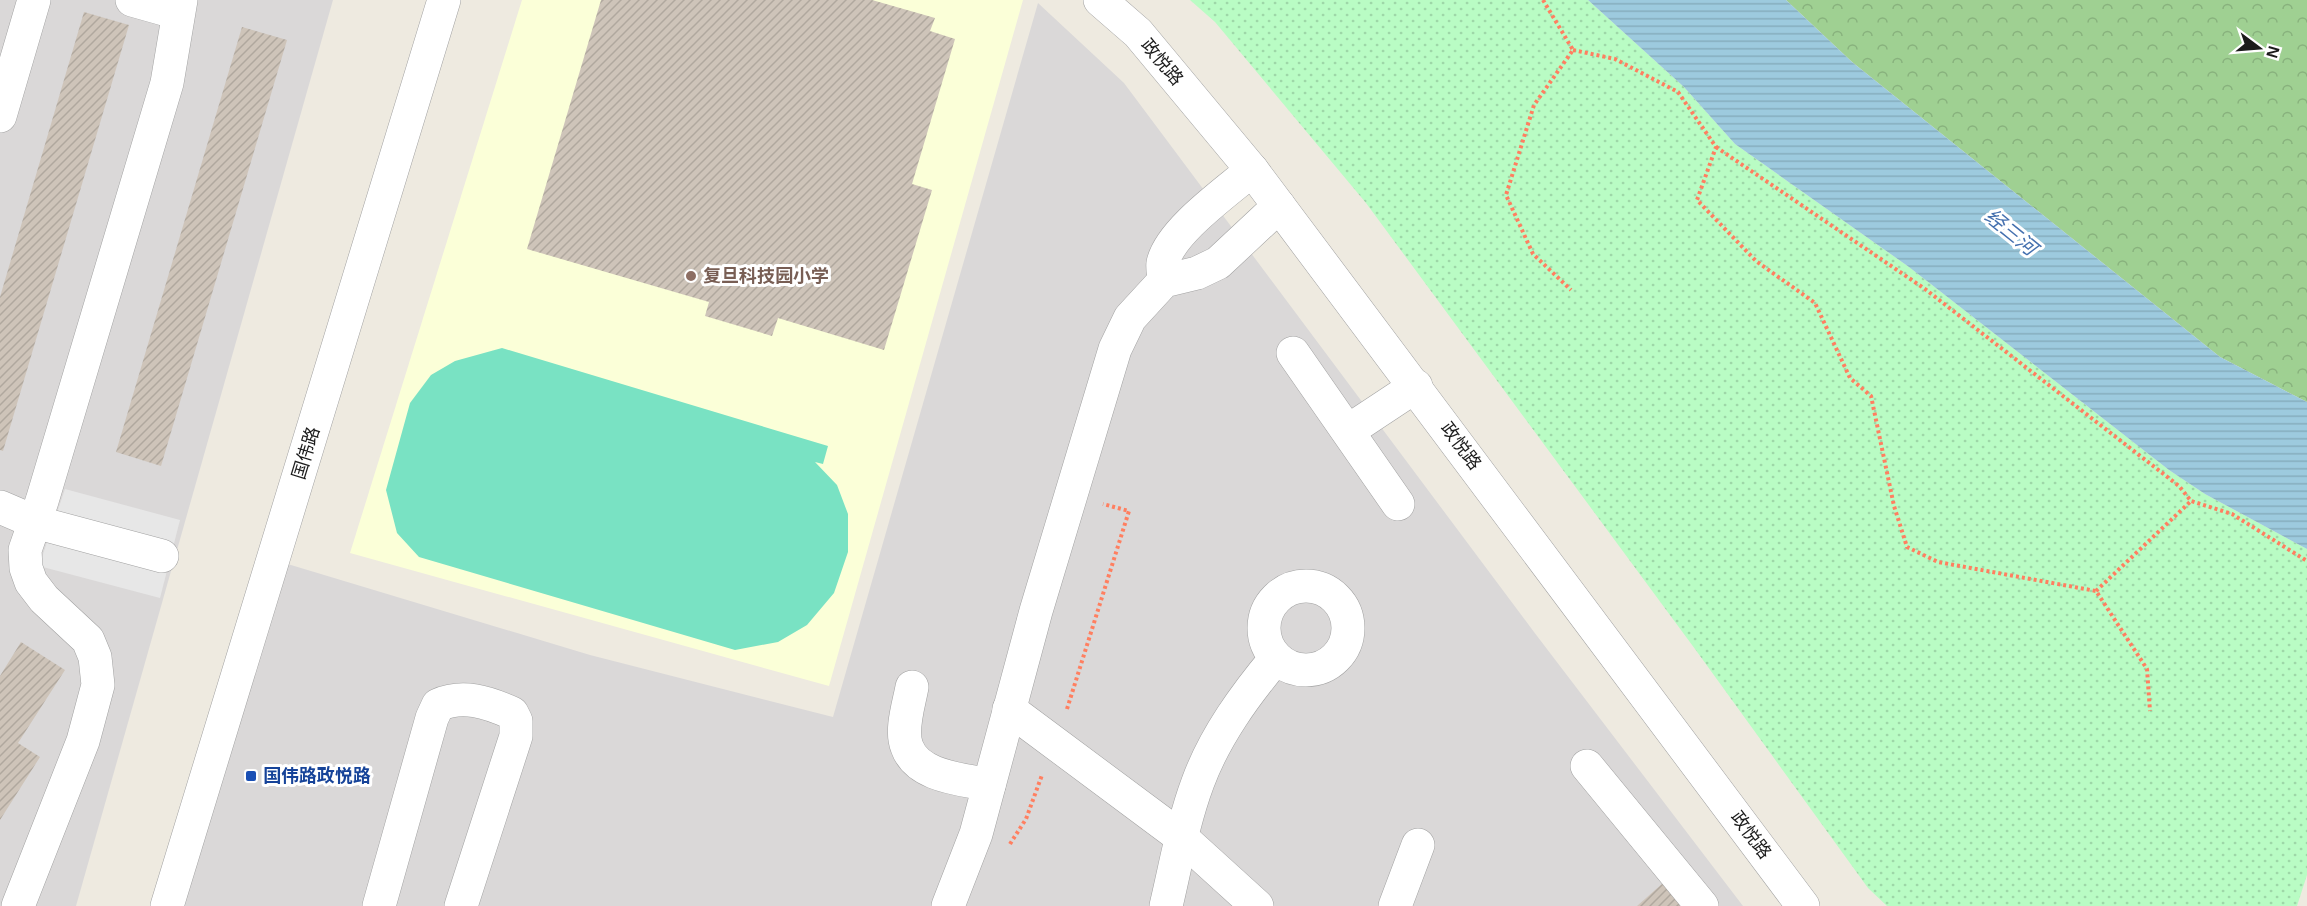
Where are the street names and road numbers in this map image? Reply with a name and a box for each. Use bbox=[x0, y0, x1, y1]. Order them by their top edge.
street label: 政悦路 bbox=[1137, 35, 1187, 89]
street label: 政悦路 bbox=[1437, 418, 1485, 474]
street label: 国伟路 bbox=[289, 424, 323, 482]
street label: 政悦路 bbox=[1727, 807, 1775, 863]

